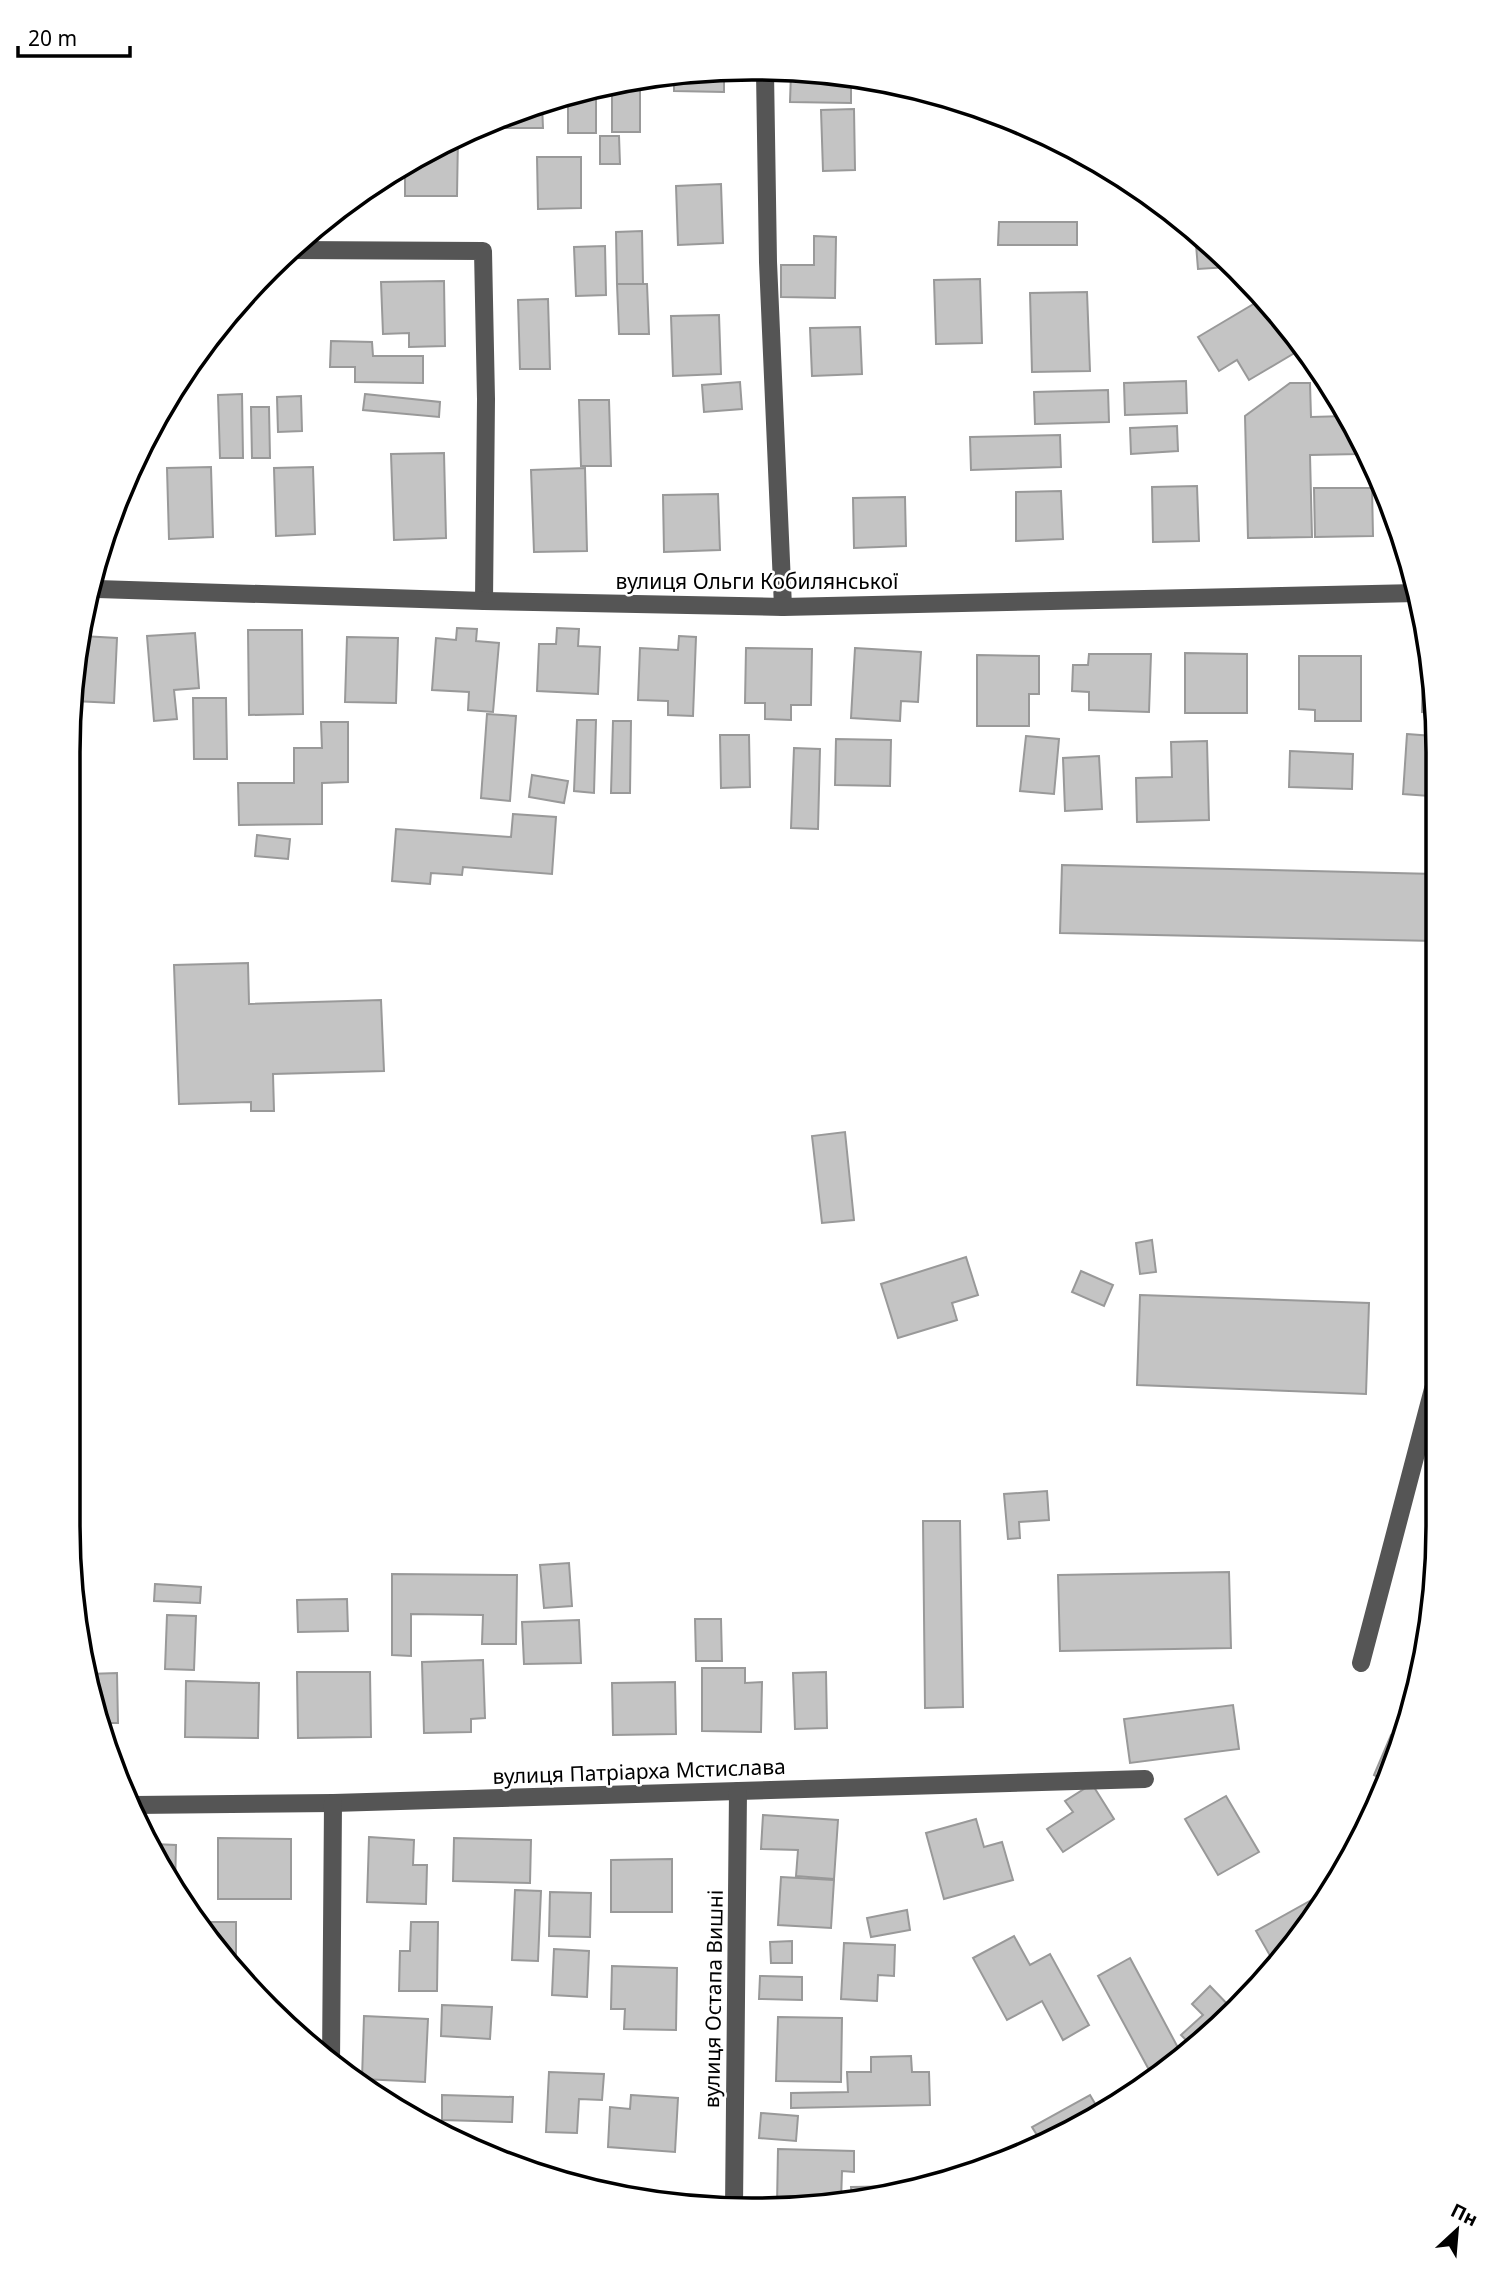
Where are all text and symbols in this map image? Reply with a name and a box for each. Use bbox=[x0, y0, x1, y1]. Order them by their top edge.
scale bar bbox=[18, 14, 130, 58]
text: 20 m bbox=[28, 24, 77, 52]
street label: вулиця Ольги Кобилянської bbox=[616, 567, 898, 595]
street label: вулиця Патріарха Мстислава bbox=[492, 1752, 786, 1790]
street label: вулиця Остапа Вишні bbox=[697, 1890, 729, 2108]
north arrow bbox=[1422, 2195, 1492, 2265]
text: Пн bbox=[1447, 2197, 1482, 2232]

